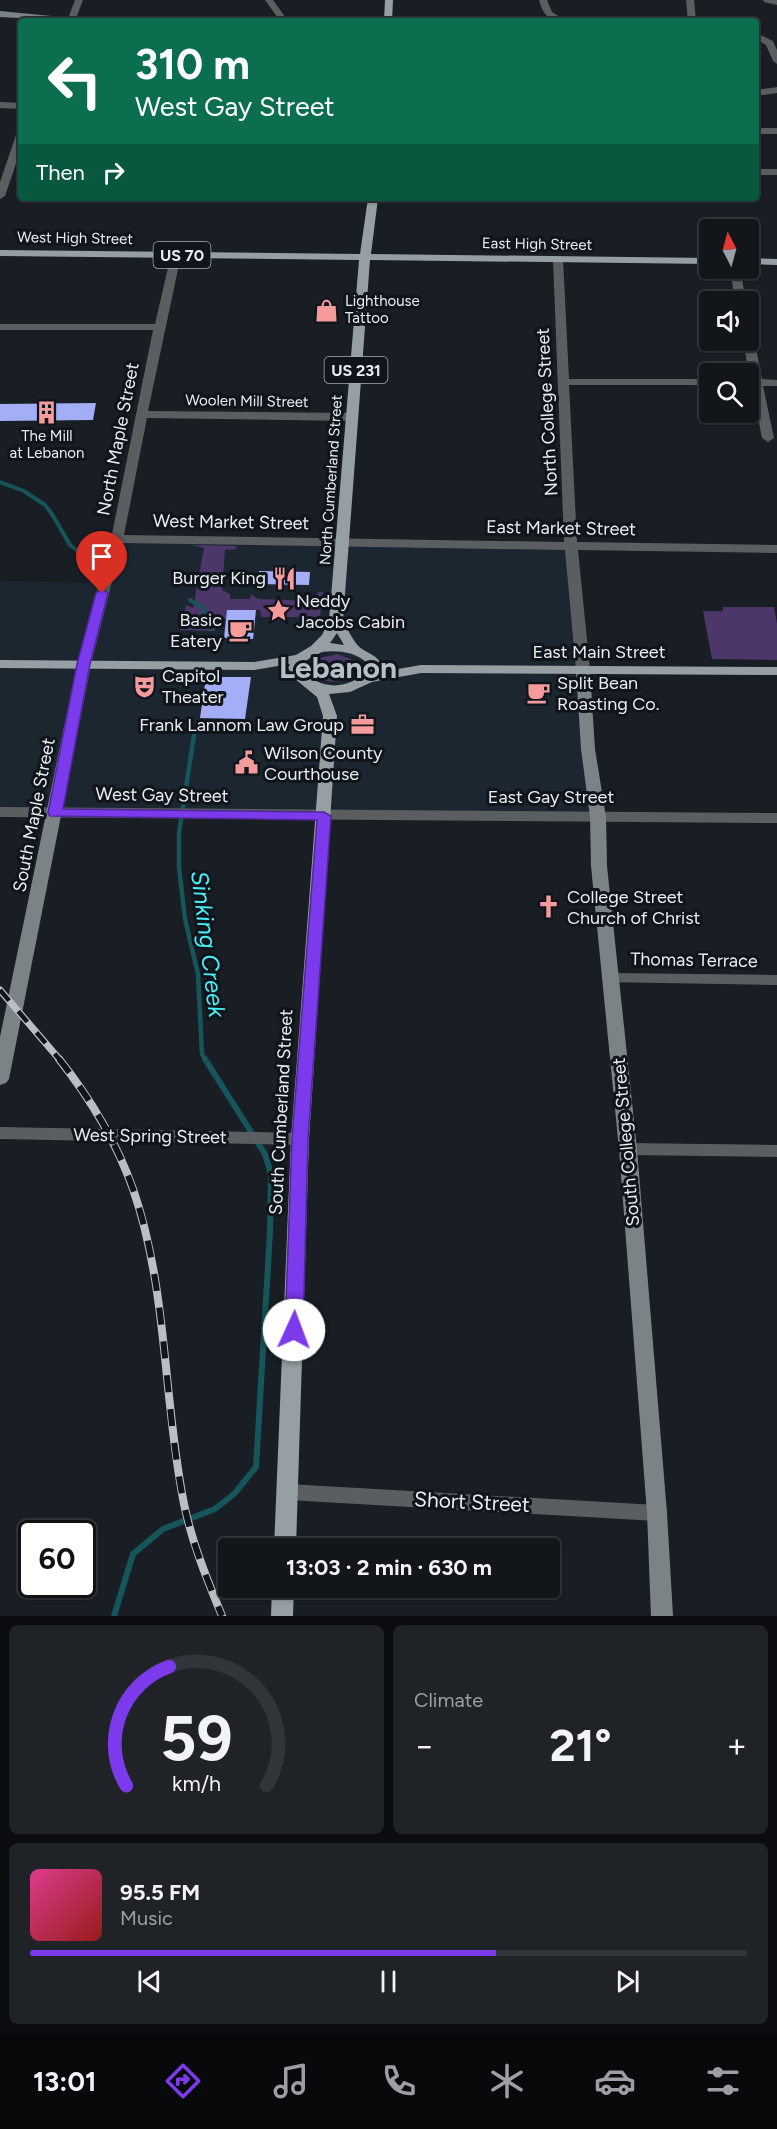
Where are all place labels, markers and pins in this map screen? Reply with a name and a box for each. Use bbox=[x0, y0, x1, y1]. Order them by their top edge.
place label: Lighthouse Tattoo bbox=[345, 292, 420, 327]
shop icon: Lighthouse Tattoo bbox=[314, 297, 340, 323]
building icon: The Mill at Lebanon bbox=[34, 399, 60, 425]
place label: The Mill at Lebanon bbox=[10, 427, 84, 462]
pin bbox=[76, 531, 127, 593]
restaurant icon: Burger King bbox=[271, 565, 297, 591]
place label: Burger King bbox=[172, 567, 266, 589]
place label: Neddy Jacobs Cabin bbox=[296, 590, 405, 633]
place icon: Neddy Jacobs Cabin bbox=[265, 598, 291, 624]
place label: Basic Eatery bbox=[170, 609, 223, 652]
cafe icon: Basic Eatery bbox=[227, 617, 253, 643]
place label: Capitol Theater bbox=[162, 665, 224, 708]
place label: Split Bean Roasting Co. bbox=[557, 672, 659, 715]
theatre icon: Capitol Theater bbox=[131, 673, 157, 699]
cafe icon: Split Bean Roasting Co. bbox=[526, 680, 552, 706]
office icon: Frank Lannom Law Group bbox=[349, 712, 375, 738]
place label: Frank Lannom Law Group bbox=[139, 714, 344, 736]
place label: Wilson County Courthouse bbox=[264, 742, 383, 785]
public building icon: Wilson County Courthouse bbox=[233, 750, 259, 776]
place label: College Street Church of Christ bbox=[567, 886, 701, 929]
church icon: College Street Church of Christ bbox=[536, 894, 562, 920]

